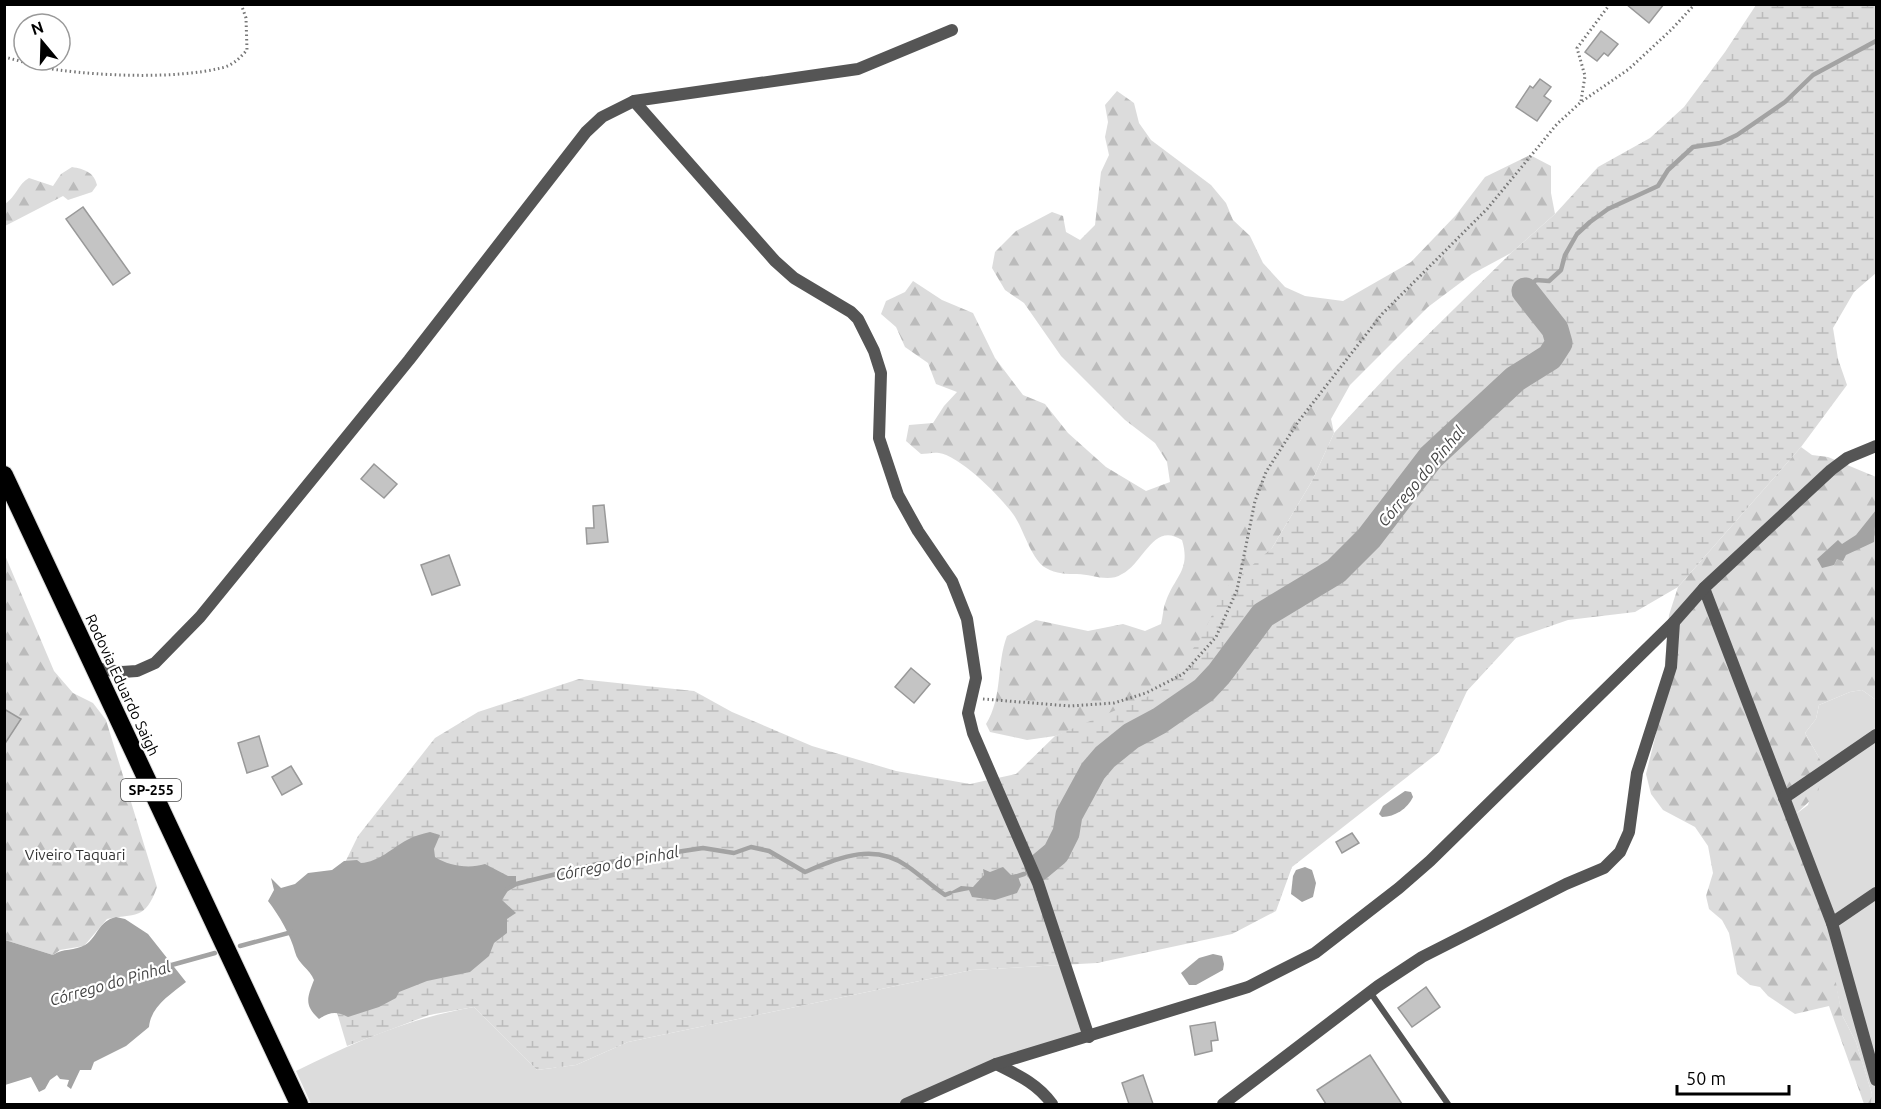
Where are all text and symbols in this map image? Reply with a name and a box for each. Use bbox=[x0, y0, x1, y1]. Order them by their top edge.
north arrow bbox=[12, 12, 72, 72]
text: N bbox=[29, 17, 46, 38]
water label: Córrego do Pinhal bbox=[1374, 422, 1468, 530]
street label: Rodovia Eduardo Saigh bbox=[82, 611, 163, 758]
road number: SP-255 bbox=[121, 779, 181, 801]
water label: Córrego do Pinhal bbox=[554, 842, 681, 884]
park label: Viveiro Taquari bbox=[25, 846, 125, 863]
water label: Córrego do Pinhal bbox=[47, 957, 173, 1009]
scale bar bbox=[1677, 1058, 1790, 1096]
text: 50 m bbox=[1686, 1068, 1726, 1088]

